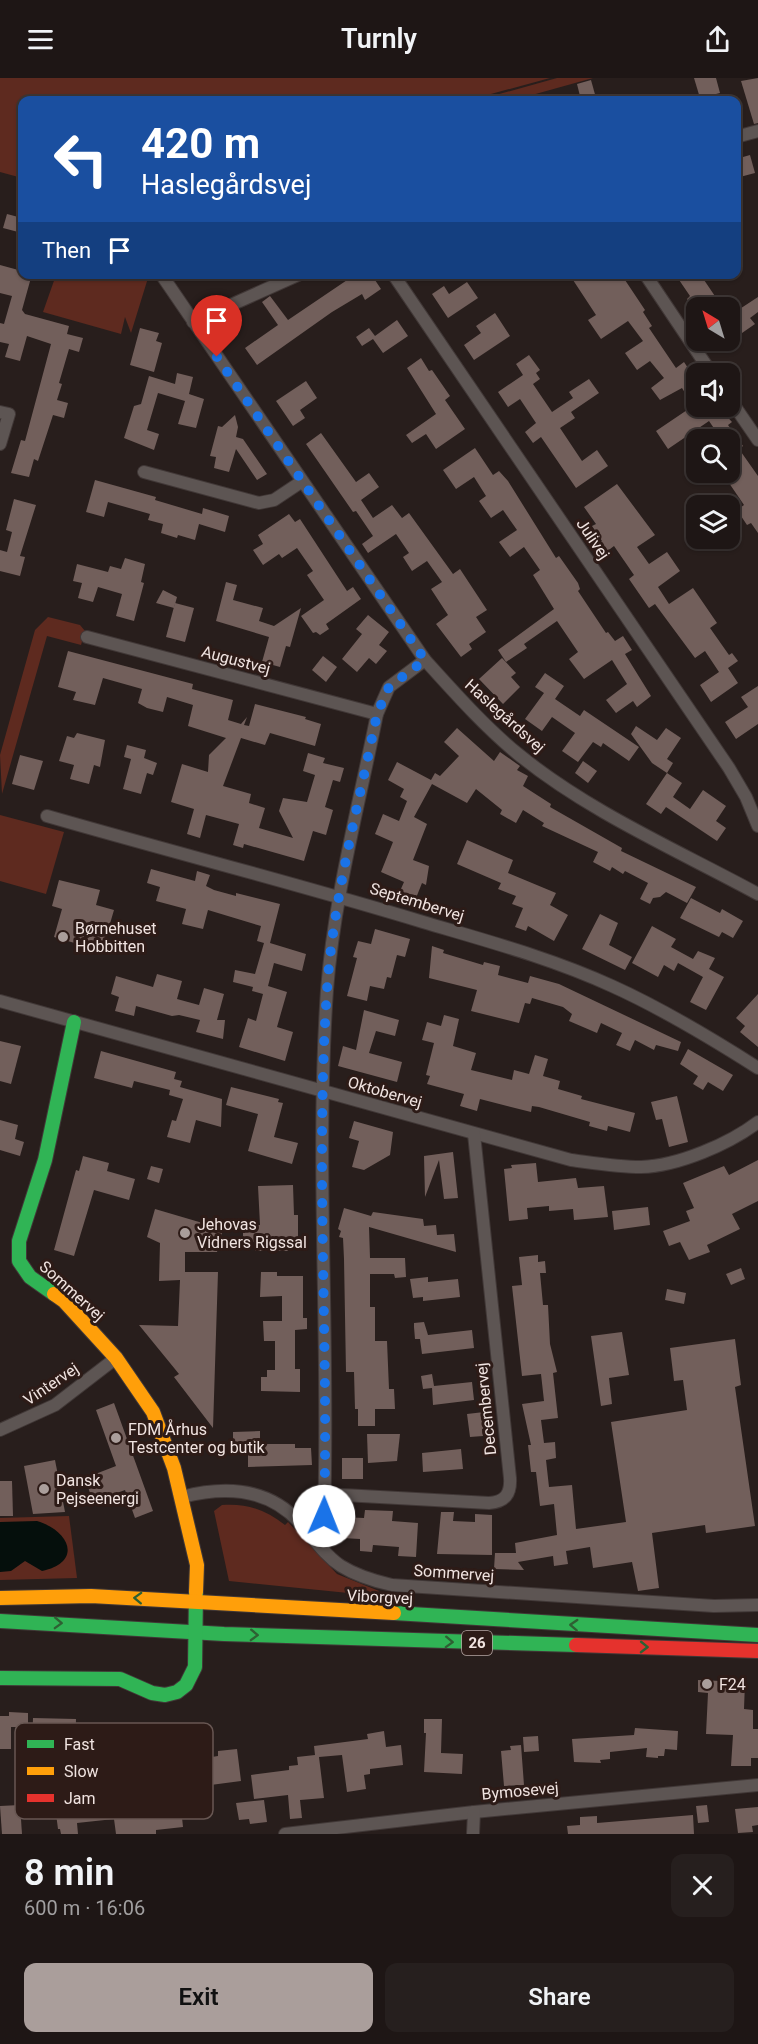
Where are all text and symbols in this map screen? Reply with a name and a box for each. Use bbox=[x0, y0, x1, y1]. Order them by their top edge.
icon: menu bbox=[24, 23, 57, 56]
text: Turnly bbox=[341, 23, 417, 55]
icon: share bbox=[701, 23, 734, 56]
text: 420 m bbox=[141, 119, 260, 168]
icon: left bbox=[42, 120, 120, 198]
text: Haslegårdsvej bbox=[141, 169, 311, 201]
icon: arrive bbox=[103, 234, 136, 267]
text: Then bbox=[42, 238, 91, 263]
pin bbox=[191, 295, 242, 357]
north arrow bbox=[686, 297, 740, 351]
map controls bbox=[686, 297, 740, 549]
icon: arrive bbox=[200, 304, 233, 337]
button: sound bbox=[686, 363, 740, 417]
button: search bbox=[686, 429, 740, 483]
button: layers bbox=[686, 495, 740, 549]
street label: Julivej bbox=[572, 515, 614, 563]
street label: Augustvej bbox=[200, 642, 272, 678]
street label: Haslegårdsvej bbox=[461, 675, 549, 757]
street label: Septembervej bbox=[367, 879, 467, 925]
place label: Børnehuset Hobbitten bbox=[75, 919, 156, 956]
marker: Børnehuset Hobbitten bbox=[56, 930, 70, 944]
street label: Oktobervej bbox=[346, 1072, 424, 1112]
place label: Jehovas Vidners Rigssal bbox=[197, 1215, 307, 1252]
marker: Jehovas Vidners Rigssal bbox=[178, 1226, 192, 1240]
street label: Sommervej bbox=[36, 1257, 108, 1325]
street label: Vintervej bbox=[20, 1359, 82, 1409]
street label: Decembervej bbox=[472, 1362, 500, 1456]
place label: FDM Århus Testcenter og butik bbox=[128, 1419, 266, 1457]
marker: FDM Århus Testcenter og butik bbox=[109, 1431, 123, 1445]
place label: Dansk Pejseenergi bbox=[56, 1471, 139, 1508]
marker: Dansk Pejseenergi bbox=[37, 1482, 51, 1496]
position arrow bbox=[292, 1484, 356, 1548]
street label: Sommervej bbox=[413, 1561, 495, 1585]
street label: Viborgvej bbox=[346, 1586, 414, 1608]
one-way arrow bbox=[133, 1591, 142, 1604]
one-way arrow bbox=[54, 1616, 63, 1629]
one-way arrow bbox=[569, 1618, 578, 1631]
one-way arrow bbox=[250, 1628, 259, 1641]
road number: 26 bbox=[462, 1631, 492, 1655]
one-way arrow bbox=[445, 1636, 454, 1648]
one-way arrow bbox=[640, 1640, 649, 1653]
place label: F24 bbox=[719, 1675, 746, 1694]
marker: F24 bbox=[700, 1677, 714, 1691]
legend bbox=[15, 1723, 213, 1819]
text: Fast bbox=[64, 1735, 95, 1754]
text: Slow bbox=[64, 1762, 99, 1781]
street label: Bymosevej bbox=[481, 1778, 559, 1804]
text: Jam bbox=[64, 1789, 96, 1808]
text: 8 min bbox=[24, 1852, 114, 1894]
button: close bbox=[671, 1854, 734, 1917]
text: 600 m · 16:06 bbox=[24, 1896, 145, 1920]
button: Exit bbox=[24, 1963, 373, 2032]
button: Share bbox=[385, 1963, 734, 2032]

